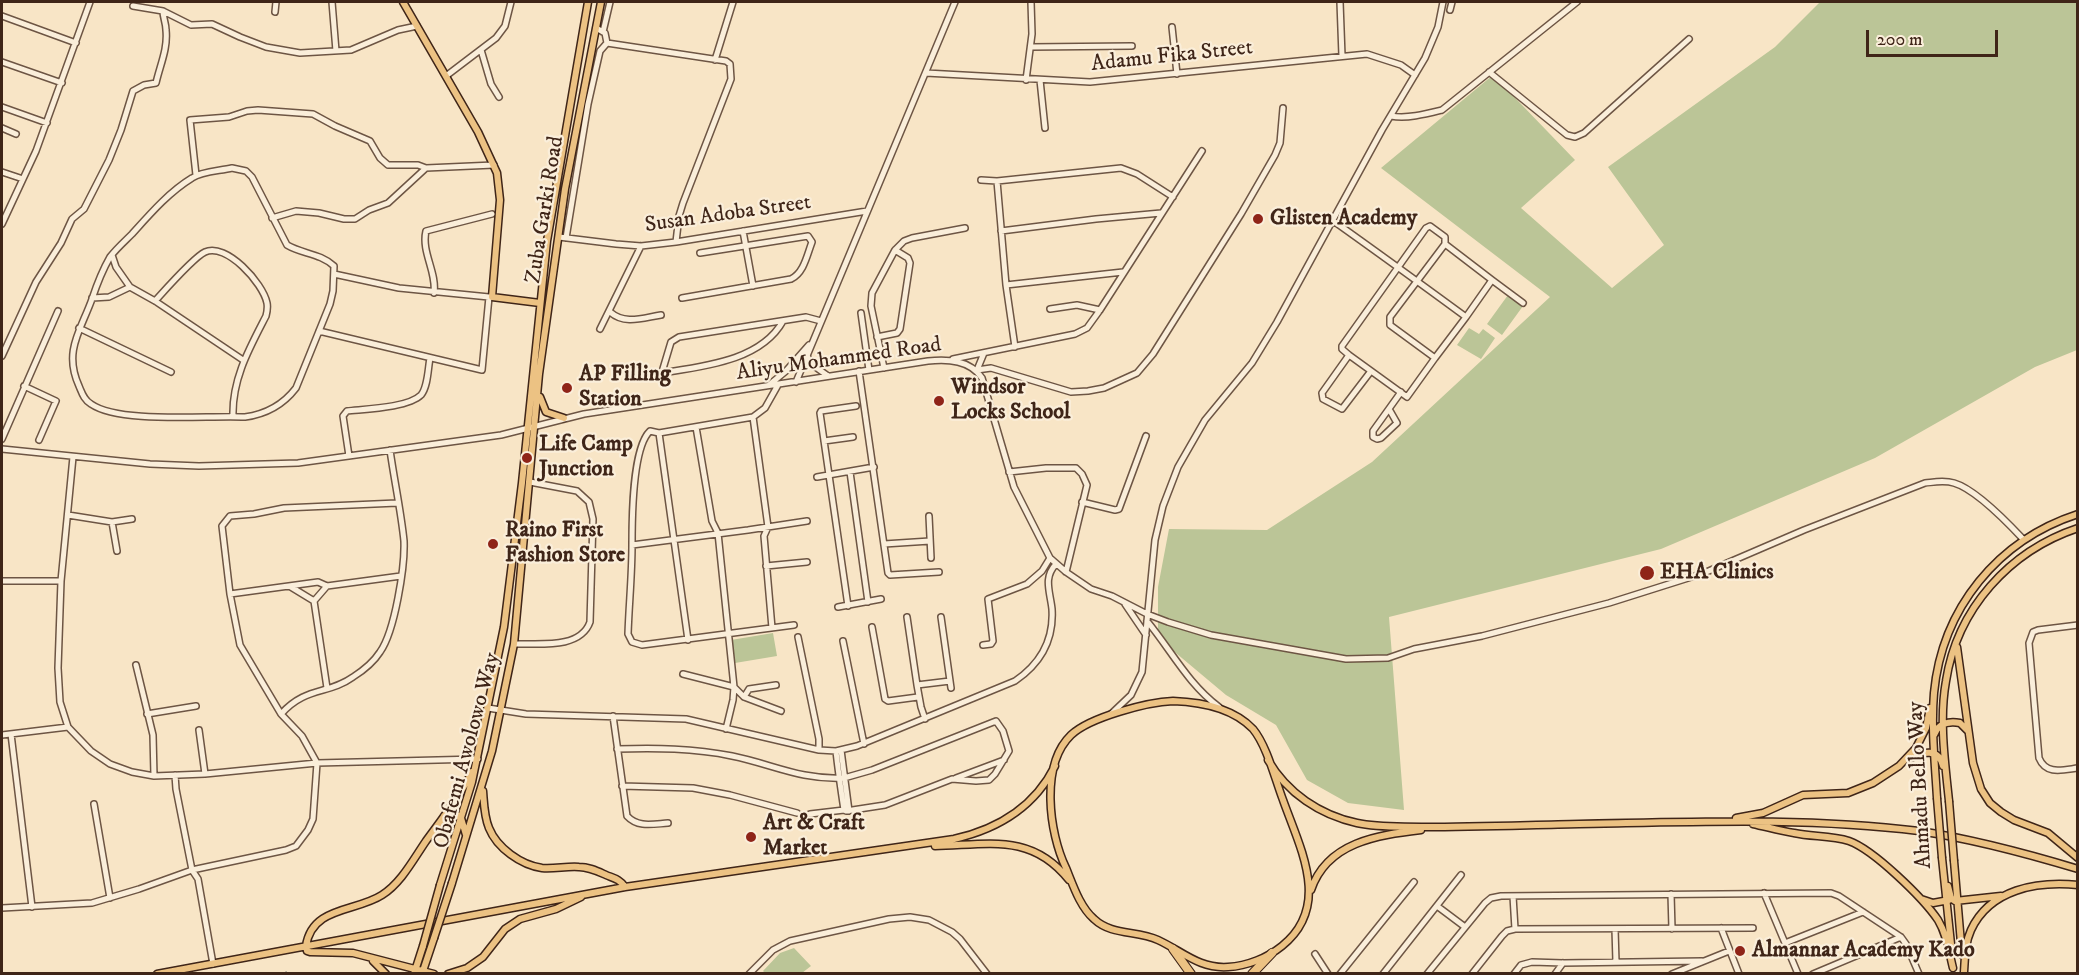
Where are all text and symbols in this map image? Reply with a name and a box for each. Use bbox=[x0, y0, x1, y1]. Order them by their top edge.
scale bar bbox=[1869, 18, 2001, 56]
text: 200 m bbox=[1877, 29, 1923, 51]
street label: Adamu Fika Street bbox=[1090, 35, 1254, 79]
street label: Zuba Garki Road bbox=[521, 134, 571, 286]
street label: Susan Adoba Street bbox=[643, 190, 813, 240]
place label: Glisten Academy bbox=[1270, 206, 1417, 232]
marker: Glisten Academy bbox=[1251, 212, 1265, 226]
street label: Aliyu Mohammed Road bbox=[735, 333, 943, 387]
place label: AP Filling Station bbox=[579, 362, 671, 414]
place label: Windsor Locks School bbox=[951, 375, 1070, 427]
marker: AP Filling Station bbox=[560, 381, 574, 395]
marker: Windsor Locks School bbox=[932, 394, 946, 408]
place label: Life Camp Junction bbox=[539, 432, 633, 484]
marker: Life Camp Junction bbox=[520, 451, 534, 465]
place label: Raino First Fashion Store bbox=[505, 518, 625, 570]
marker: Raino First Fashion Store bbox=[486, 537, 500, 551]
place label: EHA Clinics bbox=[1660, 560, 1774, 586]
marker: EHA Clinics bbox=[1638, 564, 1656, 582]
street label: Obafemi Awolowo Way bbox=[429, 650, 507, 852]
street label: Ahmadu Bello Way bbox=[1903, 701, 1939, 869]
place label: Art & Craft Market bbox=[763, 811, 865, 862]
marker: Art & Craft Market bbox=[744, 830, 758, 844]
place label: Almannar Academy Kado bbox=[1752, 938, 1975, 964]
marker: Almannar Academy Kado bbox=[1733, 944, 1747, 958]

